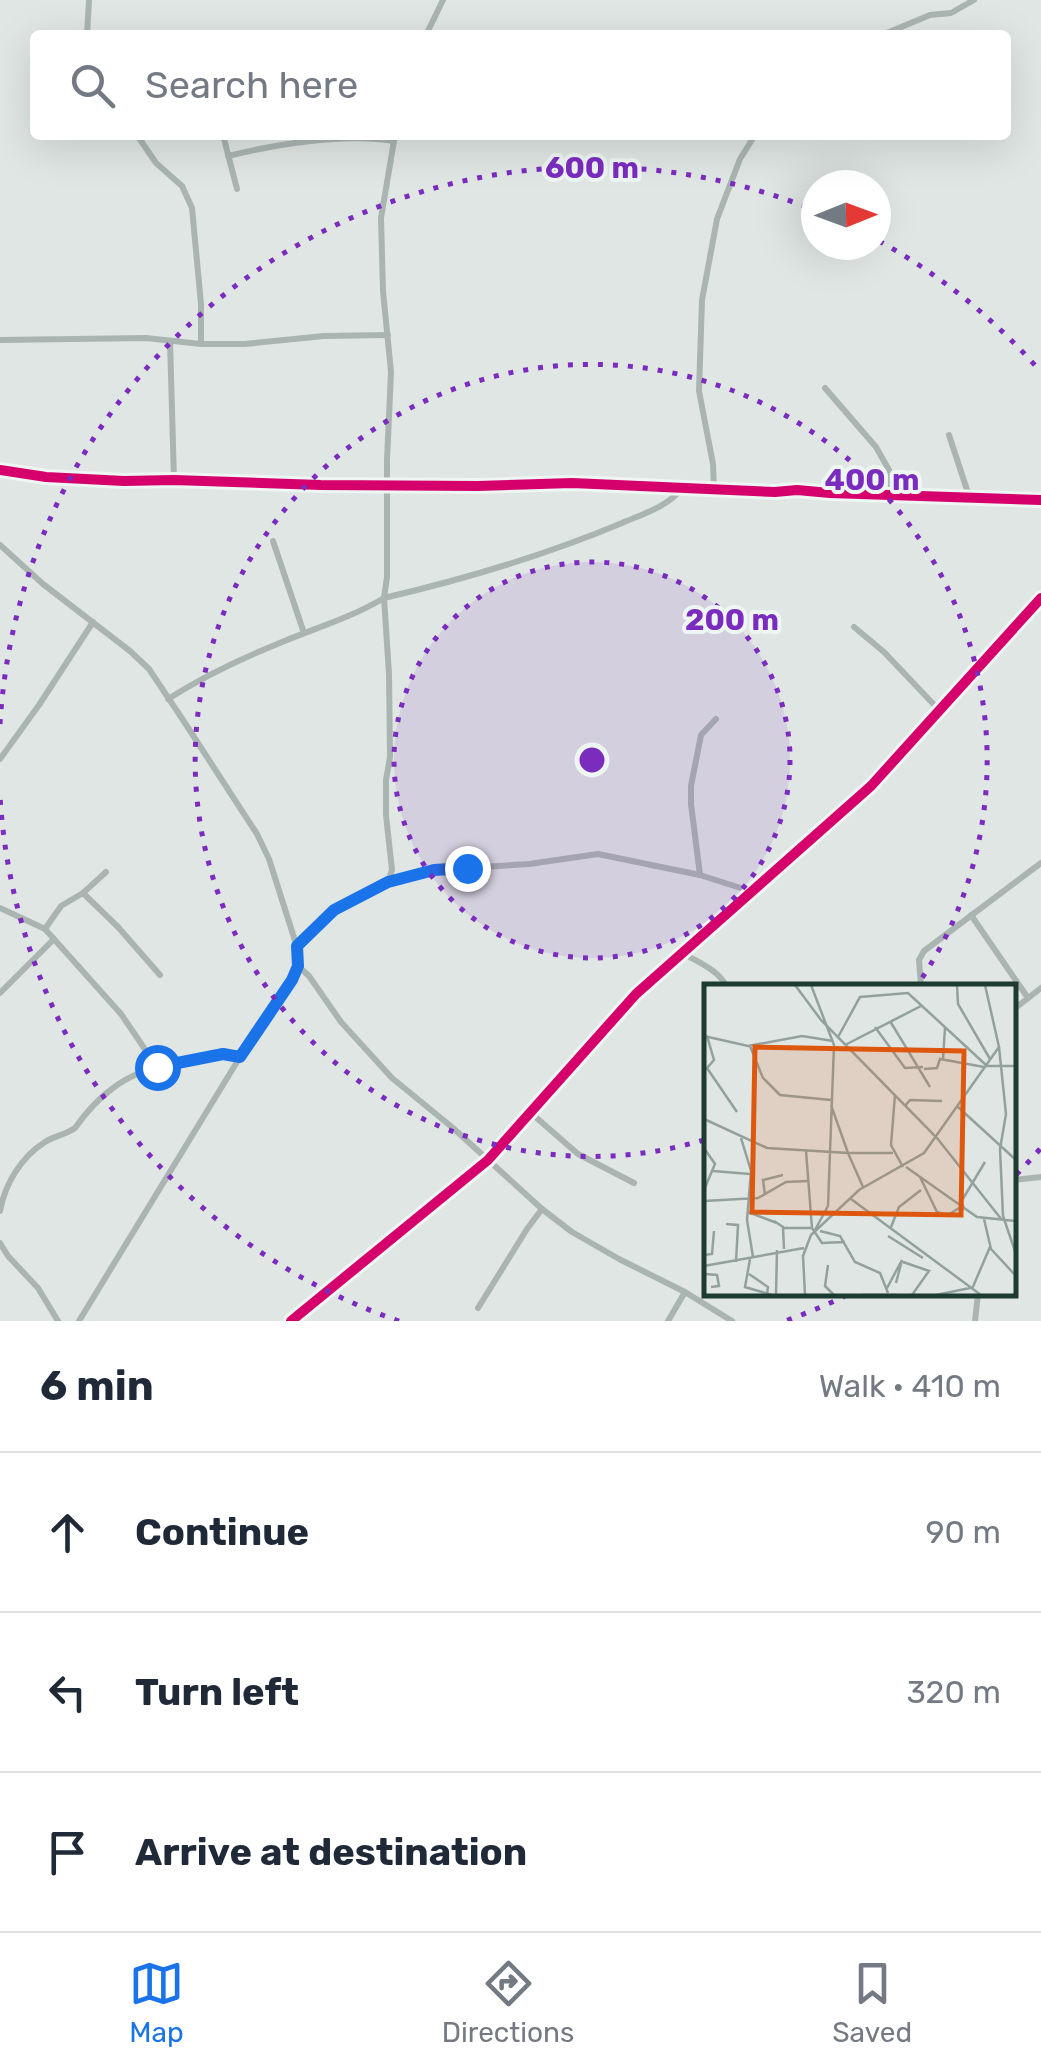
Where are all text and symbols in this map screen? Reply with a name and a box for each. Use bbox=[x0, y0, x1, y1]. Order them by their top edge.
search box bbox=[30, 30, 1011, 140]
icon: search bbox=[65, 58, 120, 113]
text: Search here bbox=[145, 62, 358, 108]
text: 600 m bbox=[545, 150, 639, 186]
north arrow bbox=[801, 170, 891, 260]
text: 400 m bbox=[824, 462, 920, 498]
text: 200 m bbox=[685, 602, 779, 638]
centre of rings bbox=[574, 742, 610, 778]
route end bbox=[445, 846, 491, 892]
inset map bbox=[704, 984, 1016, 1296]
route start bbox=[135, 1045, 181, 1091]
text: 6 min bbox=[40, 1361, 154, 1411]
text: Walk · 410 m bbox=[819, 1367, 1001, 1405]
icon: ahead bbox=[40, 1505, 95, 1560]
text: Continue bbox=[135, 1509, 309, 1555]
text: 90 m bbox=[925, 1513, 1001, 1551]
icon: left bbox=[40, 1665, 95, 1720]
text: Turn left bbox=[135, 1669, 299, 1715]
text: 320 m bbox=[906, 1673, 1001, 1711]
icon: arrive bbox=[40, 1825, 95, 1880]
text: Arrive at destination bbox=[135, 1829, 527, 1875]
tab: Map bbox=[129, 1956, 184, 2049]
tab: Directions bbox=[442, 1956, 574, 2049]
tab: Saved bbox=[832, 1956, 912, 2049]

